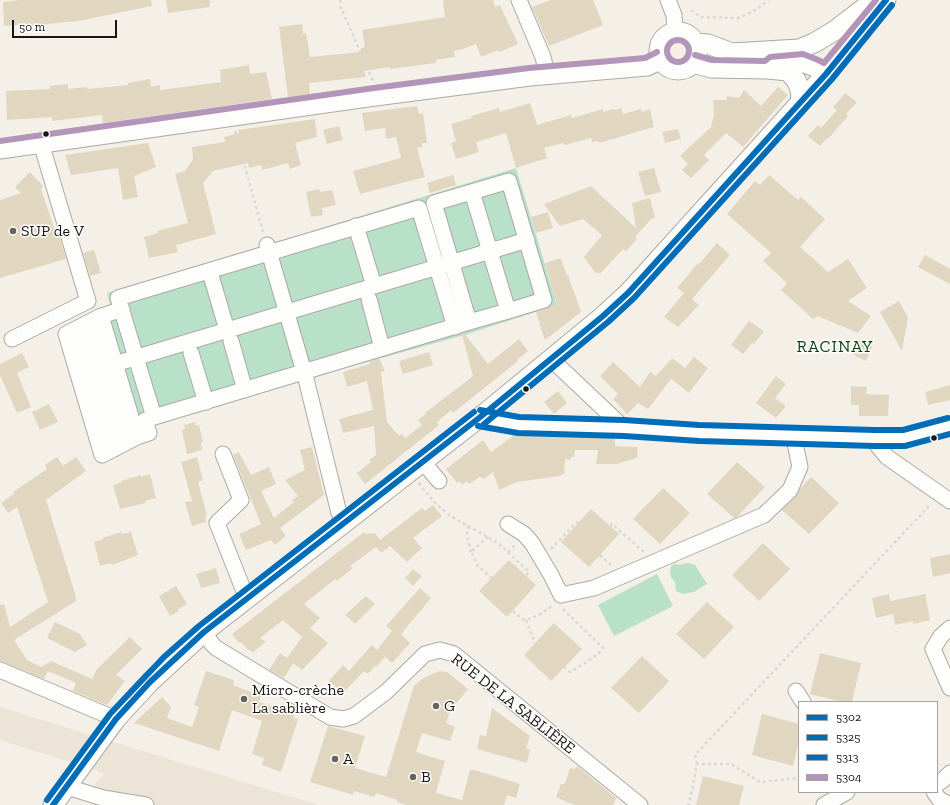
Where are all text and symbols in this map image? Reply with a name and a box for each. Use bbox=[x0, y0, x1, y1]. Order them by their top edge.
scale bar bbox=[14, 12, 119, 38]
text: 50 m bbox=[19, 20, 45, 34]
unlabelled marker bbox=[41, 129, 51, 139]
place label: SUP de V bbox=[21, 221, 84, 241]
marker: SUP de V bbox=[8, 226, 18, 236]
district label: RACINAY bbox=[797, 337, 873, 357]
unlabelled marker bbox=[521, 384, 531, 394]
unlabelled marker bbox=[929, 433, 939, 443]
street label: RUE DE LA SABLIÈRE bbox=[447, 650, 579, 758]
place label: Micro-crèche La sablière bbox=[252, 680, 344, 718]
marker: Micro-crèche La sablière bbox=[239, 694, 249, 704]
place label: G bbox=[444, 696, 455, 716]
marker: G bbox=[431, 701, 441, 711]
legend bbox=[798, 701, 938, 793]
text: 5302 bbox=[836, 710, 861, 724]
text: 5325 bbox=[836, 730, 860, 744]
place label: A bbox=[343, 749, 353, 769]
text: 5313 bbox=[836, 750, 859, 764]
marker: A bbox=[330, 754, 340, 764]
place label: B bbox=[421, 767, 431, 787]
text: 5304 bbox=[836, 770, 861, 784]
marker: B bbox=[408, 772, 418, 782]

